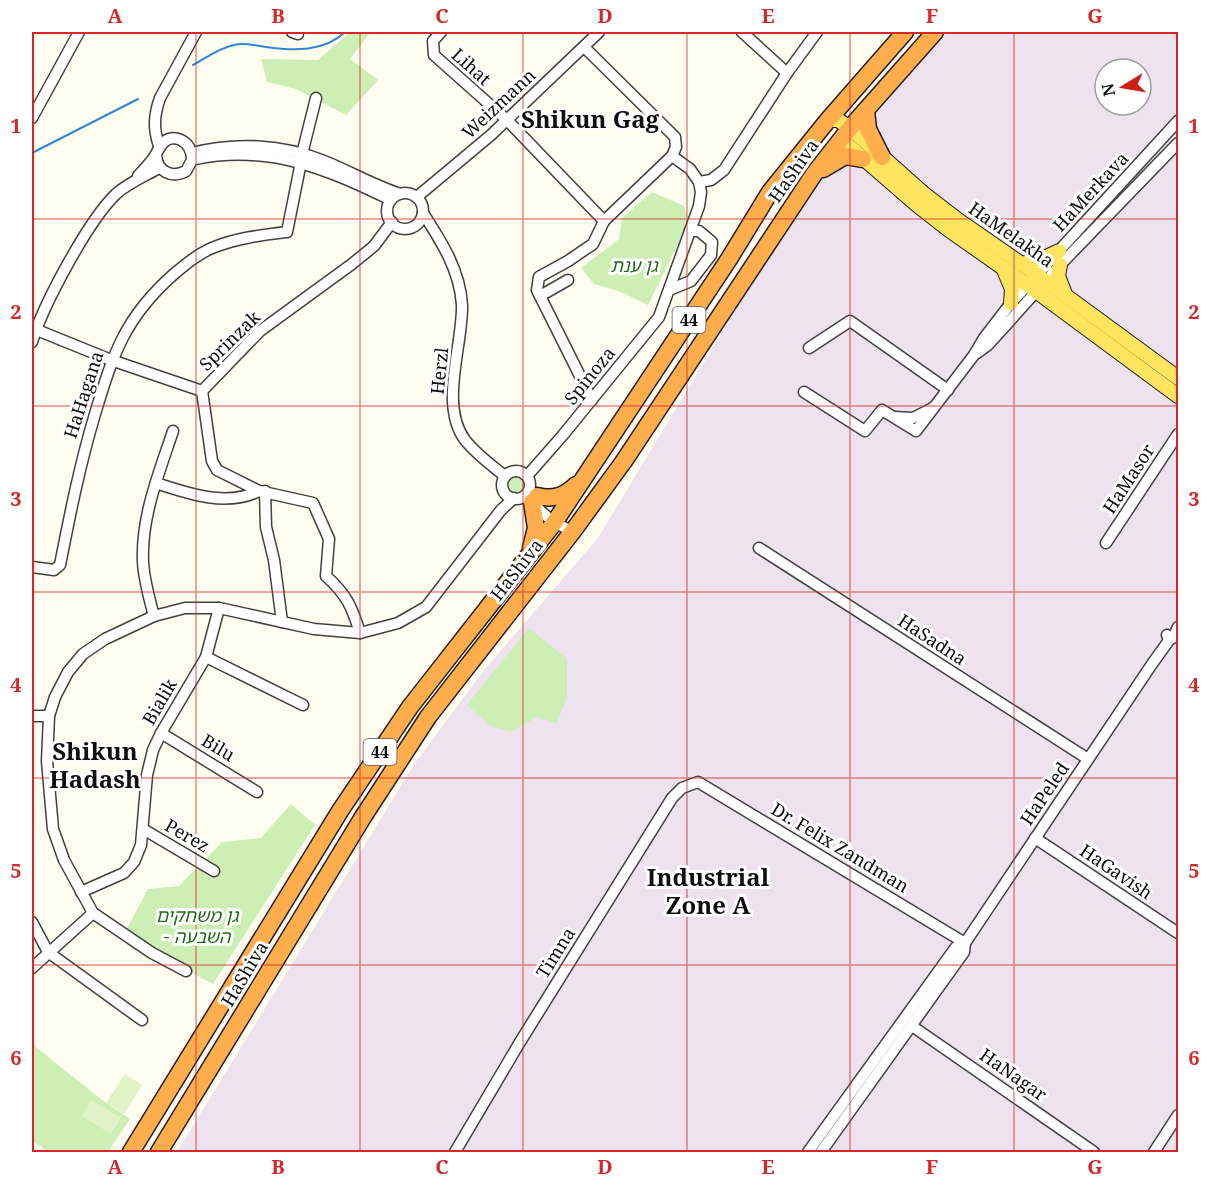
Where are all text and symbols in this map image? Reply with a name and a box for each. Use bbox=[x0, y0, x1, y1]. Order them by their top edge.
text: A bbox=[107, 2, 123, 29]
text: B bbox=[271, 2, 285, 29]
text: C bbox=[435, 2, 449, 29]
text: D bbox=[597, 2, 613, 29]
text: E bbox=[761, 2, 775, 29]
text: F bbox=[926, 2, 938, 29]
text: G bbox=[1087, 2, 1103, 29]
street label: Lihat bbox=[447, 42, 496, 90]
north arrow bbox=[1093, 57, 1153, 117]
street label: Weizmann bbox=[456, 63, 541, 144]
text: N bbox=[1096, 81, 1120, 98]
district label: Shikun Gag bbox=[521, 102, 660, 135]
text: 1 bbox=[10, 112, 22, 139]
text: 1 bbox=[1188, 112, 1200, 139]
street label: HaShiva bbox=[763, 134, 824, 207]
street label: HaMerkava bbox=[1047, 146, 1133, 236]
street label: HaMelakha bbox=[964, 196, 1059, 272]
park label: גן ענת bbox=[610, 253, 659, 277]
text: 2 bbox=[10, 298, 22, 325]
text: 2 bbox=[1188, 298, 1200, 325]
street label: Sprinzak bbox=[193, 305, 266, 376]
road number: 44 bbox=[672, 307, 706, 333]
street label: Spinoza bbox=[559, 341, 620, 409]
street label: Herzl bbox=[425, 346, 453, 396]
street label: HaHagana bbox=[58, 348, 108, 441]
street label: HaMasor bbox=[1097, 439, 1160, 518]
text: 3 bbox=[10, 485, 22, 512]
text: 3 bbox=[1188, 485, 1200, 512]
street label: HaShiva bbox=[485, 534, 548, 605]
street label: HaSadna bbox=[894, 608, 971, 670]
text: 4 bbox=[10, 671, 22, 698]
text: 4 bbox=[1188, 671, 1200, 698]
street label: Bialik bbox=[136, 674, 182, 729]
street label: Bilu bbox=[198, 728, 240, 767]
district label: Shikun Hadash bbox=[49, 734, 141, 795]
road number: 44 bbox=[364, 739, 397, 765]
street label: HaPeled bbox=[1014, 757, 1074, 830]
street label: Dr. Felix Zandman bbox=[767, 797, 914, 898]
street label: Perez bbox=[161, 813, 214, 857]
street label: HaGavish bbox=[1075, 838, 1158, 904]
text: 5 bbox=[10, 857, 22, 884]
text: 5 bbox=[1188, 857, 1200, 884]
district label: Industrial Zone A bbox=[647, 860, 770, 921]
park label: גן משחקים - השבעה bbox=[156, 903, 240, 948]
street label: Timna bbox=[530, 923, 580, 982]
street label: HaShiva bbox=[215, 936, 273, 1011]
street label: HaNagar bbox=[975, 1042, 1052, 1106]
text: 6 bbox=[10, 1044, 22, 1071]
text: 6 bbox=[1188, 1044, 1200, 1071]
text: A bbox=[107, 1153, 123, 1180]
text: B bbox=[271, 1153, 285, 1180]
text: C bbox=[435, 1153, 449, 1180]
text: D bbox=[597, 1153, 613, 1180]
text: E bbox=[761, 1153, 775, 1180]
text: F bbox=[926, 1153, 938, 1180]
text: G bbox=[1087, 1153, 1103, 1180]

